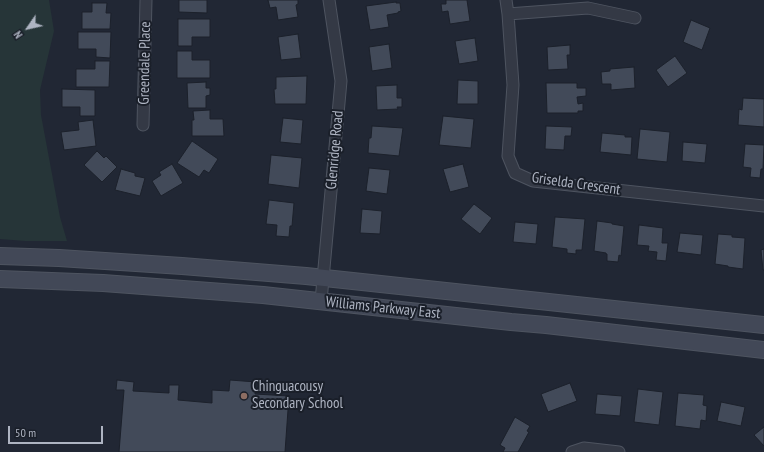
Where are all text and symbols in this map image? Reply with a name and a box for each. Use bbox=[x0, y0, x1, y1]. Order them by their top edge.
north arrow bbox=[8, 8, 48, 48]
street label: Greendale Place bbox=[135, 21, 155, 105]
text: N bbox=[11, 28, 26, 41]
street label: Glenridge Road bbox=[323, 110, 347, 190]
street label: Griselda Crescent bbox=[531, 169, 621, 199]
street label: Williams Parkway East bbox=[325, 293, 441, 323]
place label: Chinguacousy Secondary School bbox=[252, 378, 343, 413]
marker: Chinguacousy Secondary School bbox=[239, 391, 249, 401]
scale bar bbox=[10, 418, 105, 444]
text: 50 m bbox=[15, 425, 36, 440]

